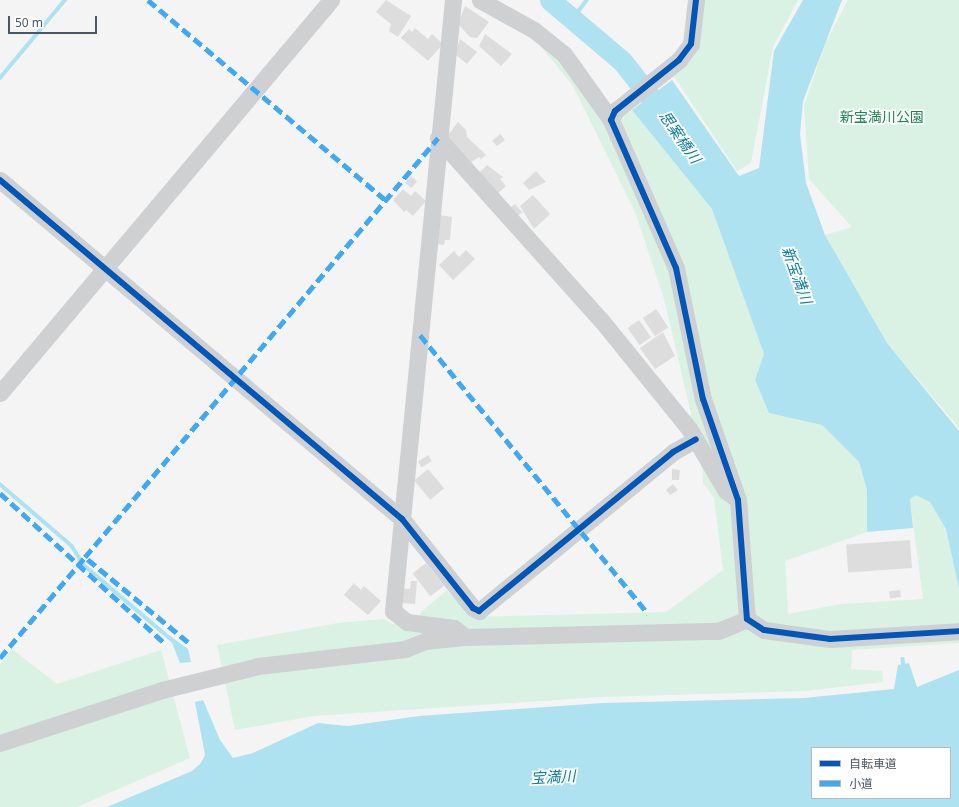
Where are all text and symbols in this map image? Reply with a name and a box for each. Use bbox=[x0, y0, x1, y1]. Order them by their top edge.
scale bar bbox=[10, 8, 99, 34]
text: 50 m bbox=[15, 14, 43, 31]
water label: 思案橋川 bbox=[655, 107, 705, 167]
park label: 新宝満川公園 bbox=[840, 109, 924, 125]
water label: 新宝満川 bbox=[778, 244, 816, 306]
legend bbox=[811, 747, 951, 799]
text: 自転車道 bbox=[849, 755, 897, 772]
water label: 宝満川 bbox=[530, 767, 576, 787]
text: 小道 bbox=[849, 775, 873, 792]

